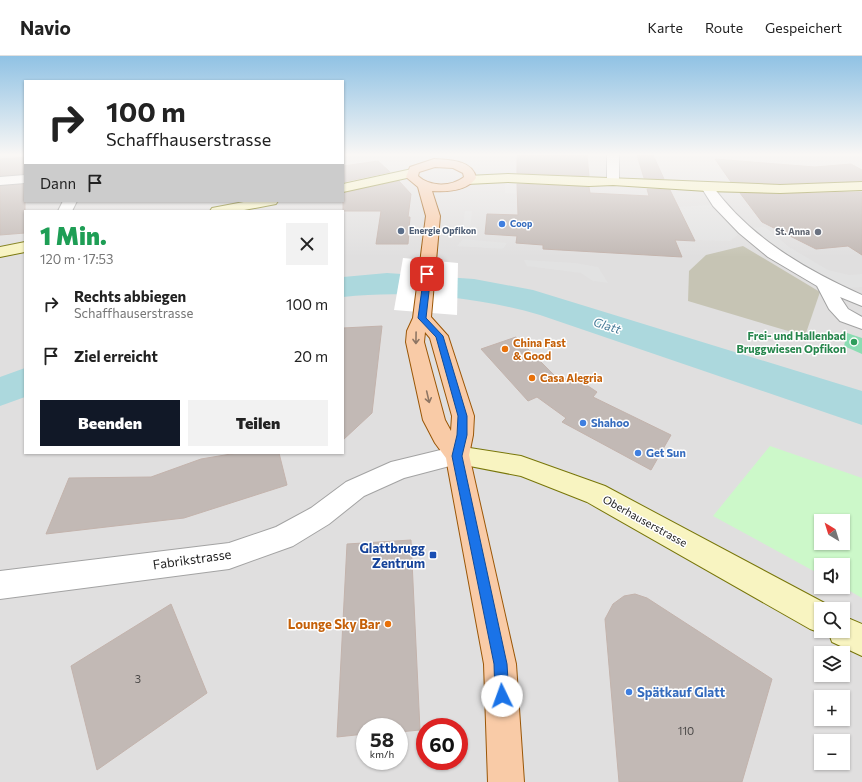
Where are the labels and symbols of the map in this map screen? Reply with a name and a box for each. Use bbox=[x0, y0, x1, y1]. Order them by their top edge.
place label: Coop bbox=[510, 218, 533, 229]
marker: Coop bbox=[497, 219, 507, 229]
place label: Energie Opfikon bbox=[409, 225, 476, 236]
marker: Energie Opfikon bbox=[396, 226, 406, 236]
place label: St. Anna bbox=[775, 226, 810, 237]
marker: St. Anna bbox=[813, 227, 823, 237]
pin bbox=[410, 257, 444, 291]
water label: Glatt bbox=[592, 314, 624, 336]
place label: Frei- und Hallenbad Bruggwiesen Opfikon bbox=[736, 329, 846, 355]
one-way arrow bbox=[412, 331, 420, 344]
place label: China Fast & Good bbox=[513, 336, 566, 362]
marker: Frei- und Hallenbad Bruggwiesen Opfikon bbox=[849, 337, 859, 347]
marker: China Fast & Good bbox=[500, 344, 510, 354]
place label: Casa Alegria bbox=[540, 371, 603, 384]
marker: Casa Alegria bbox=[527, 373, 537, 383]
one-way arrow bbox=[425, 390, 433, 403]
place label: Shahoo bbox=[591, 416, 630, 429]
marker: Shahoo bbox=[578, 418, 588, 428]
place label: Get Sun bbox=[646, 446, 686, 459]
marker: Get Sun bbox=[633, 448, 643, 458]
street label: Oberhauserstrasse bbox=[601, 492, 690, 549]
north arrow bbox=[814, 514, 850, 550]
place label: Glattbrugg Zentrum bbox=[359, 540, 425, 571]
street label: Fabrikstrasse bbox=[152, 546, 232, 572]
marker: Glattbrugg Zentrum bbox=[428, 550, 438, 560]
place label: Lounge Sky Bar bbox=[288, 616, 381, 632]
marker: Lounge Sky Bar bbox=[383, 619, 393, 629]
house number: 3 bbox=[135, 672, 141, 685]
position arrow bbox=[481, 675, 523, 717]
place label: Spätkauf Glatt bbox=[637, 684, 726, 700]
marker: Spätkauf Glatt bbox=[624, 687, 634, 697]
speed limit sign: 60 bbox=[416, 718, 468, 770]
house number: 110 bbox=[678, 724, 694, 737]

